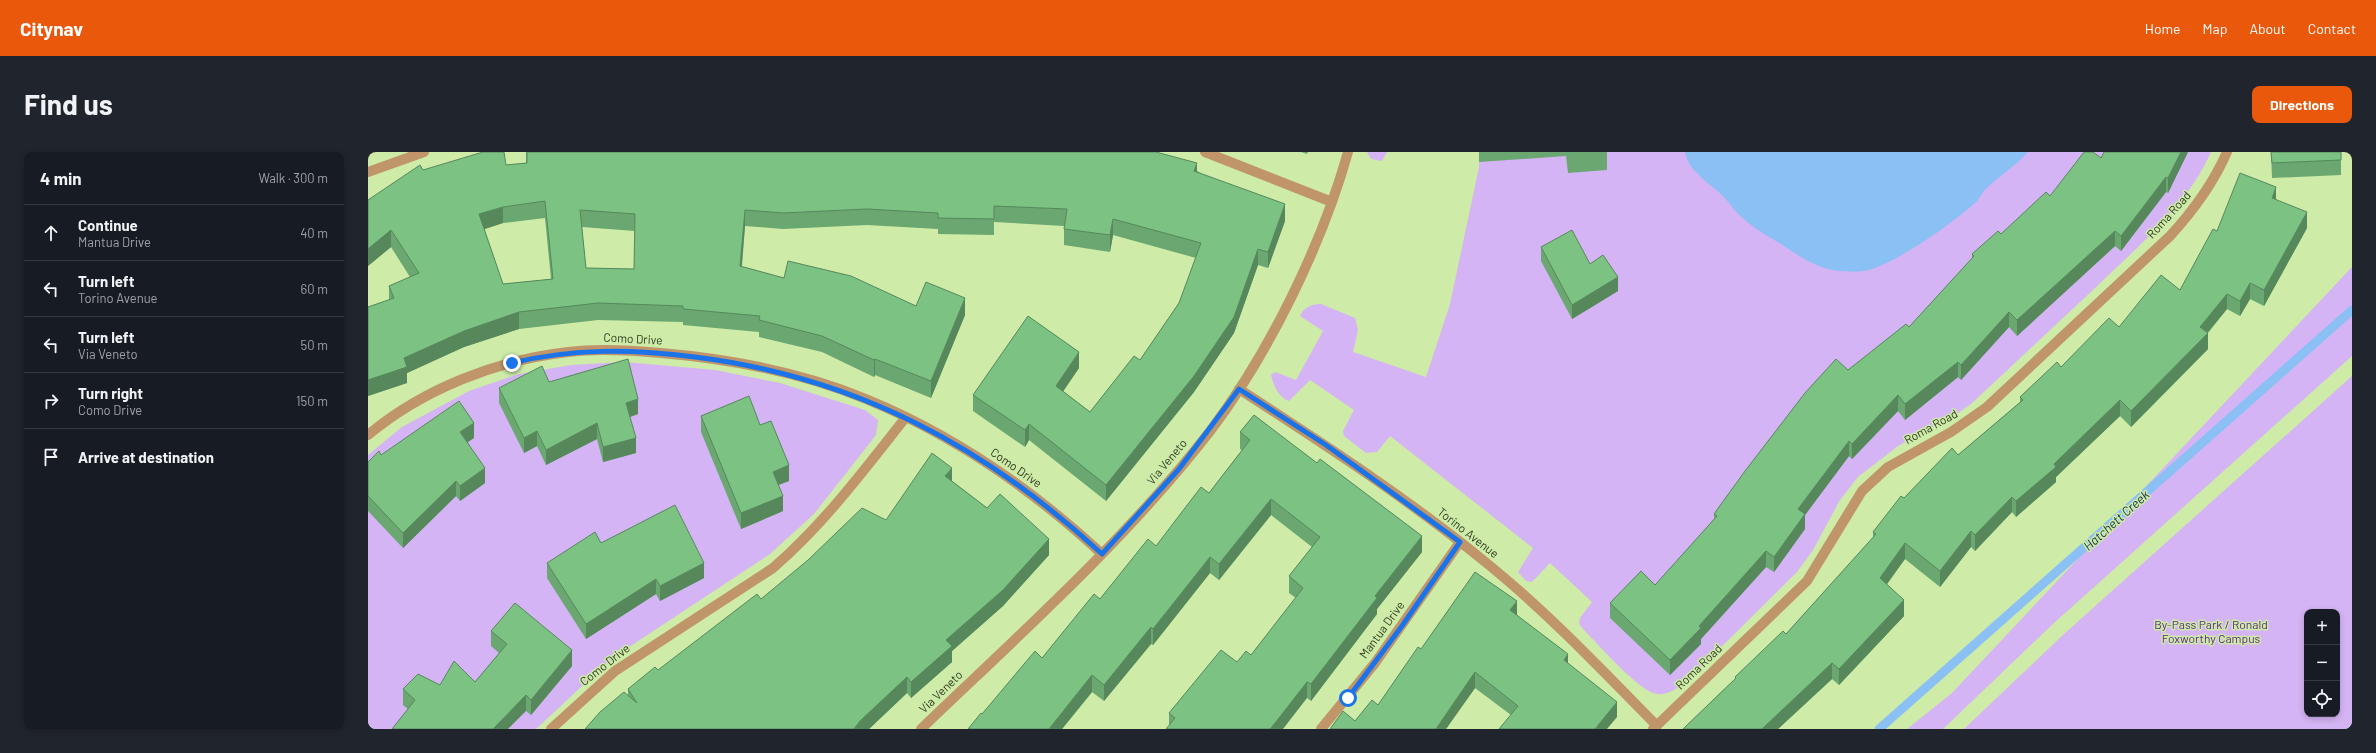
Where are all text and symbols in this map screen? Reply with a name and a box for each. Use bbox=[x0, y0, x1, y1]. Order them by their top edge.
text: Citynav bbox=[20, 17, 83, 40]
text: Home bbox=[2145, 20, 2181, 37]
text: Map bbox=[2203, 20, 2227, 37]
text: About bbox=[2249, 20, 2286, 37]
text: Contact bbox=[2308, 20, 2356, 37]
button: Directions bbox=[2252, 86, 2352, 123]
text: Find us bbox=[24, 87, 113, 121]
text: 4 min bbox=[40, 168, 82, 188]
text: Walk · 300 m bbox=[258, 170, 328, 186]
street label: Roma Road bbox=[2143, 188, 2193, 241]
text: Continue bbox=[78, 216, 138, 234]
icon: ahead bbox=[40, 222, 62, 244]
text: 40 m bbox=[300, 225, 328, 241]
text: Mantua Drive bbox=[78, 234, 151, 250]
text: Turn left bbox=[78, 272, 134, 290]
icon: left bbox=[40, 278, 62, 300]
text: 60 m bbox=[301, 281, 328, 297]
text: Torino Avenue bbox=[78, 290, 158, 306]
text: Turn left bbox=[78, 328, 134, 346]
street label: Como Drive bbox=[603, 329, 663, 347]
icon: left bbox=[40, 334, 62, 356]
text: 50 m bbox=[301, 337, 328, 353]
text: Via Veneto bbox=[78, 346, 138, 362]
route end bbox=[503, 354, 521, 372]
text: Turn right bbox=[78, 384, 143, 402]
icon: right bbox=[40, 390, 62, 412]
text: 150 m bbox=[296, 393, 328, 409]
text: Como Drive bbox=[78, 402, 142, 418]
street label: Roma Road bbox=[1901, 406, 1960, 447]
street label: Via Veneto bbox=[1143, 436, 1189, 487]
street label: Como Drive bbox=[988, 444, 1045, 490]
icon: arrive bbox=[40, 446, 62, 468]
text: Arrive at destination bbox=[78, 448, 214, 466]
water label: Hatchett Creek bbox=[2080, 486, 2153, 554]
street label: Torino Avenue bbox=[1435, 504, 1502, 560]
street label: Mantua Drive bbox=[1356, 598, 1407, 661]
map controls bbox=[2304, 609, 2340, 717]
button: + bbox=[2304, 609, 2340, 645]
park label: By-Pass Park / Ronald Foxworthy Campus bbox=[2154, 617, 2268, 645]
street label: Como Drive bbox=[577, 640, 632, 688]
street label: Roma Road bbox=[1672, 641, 1724, 692]
button: − bbox=[2304, 645, 2340, 681]
street label: Via Veneto bbox=[916, 667, 965, 715]
button: locate bbox=[2304, 681, 2340, 717]
route start bbox=[1339, 689, 1357, 707]

